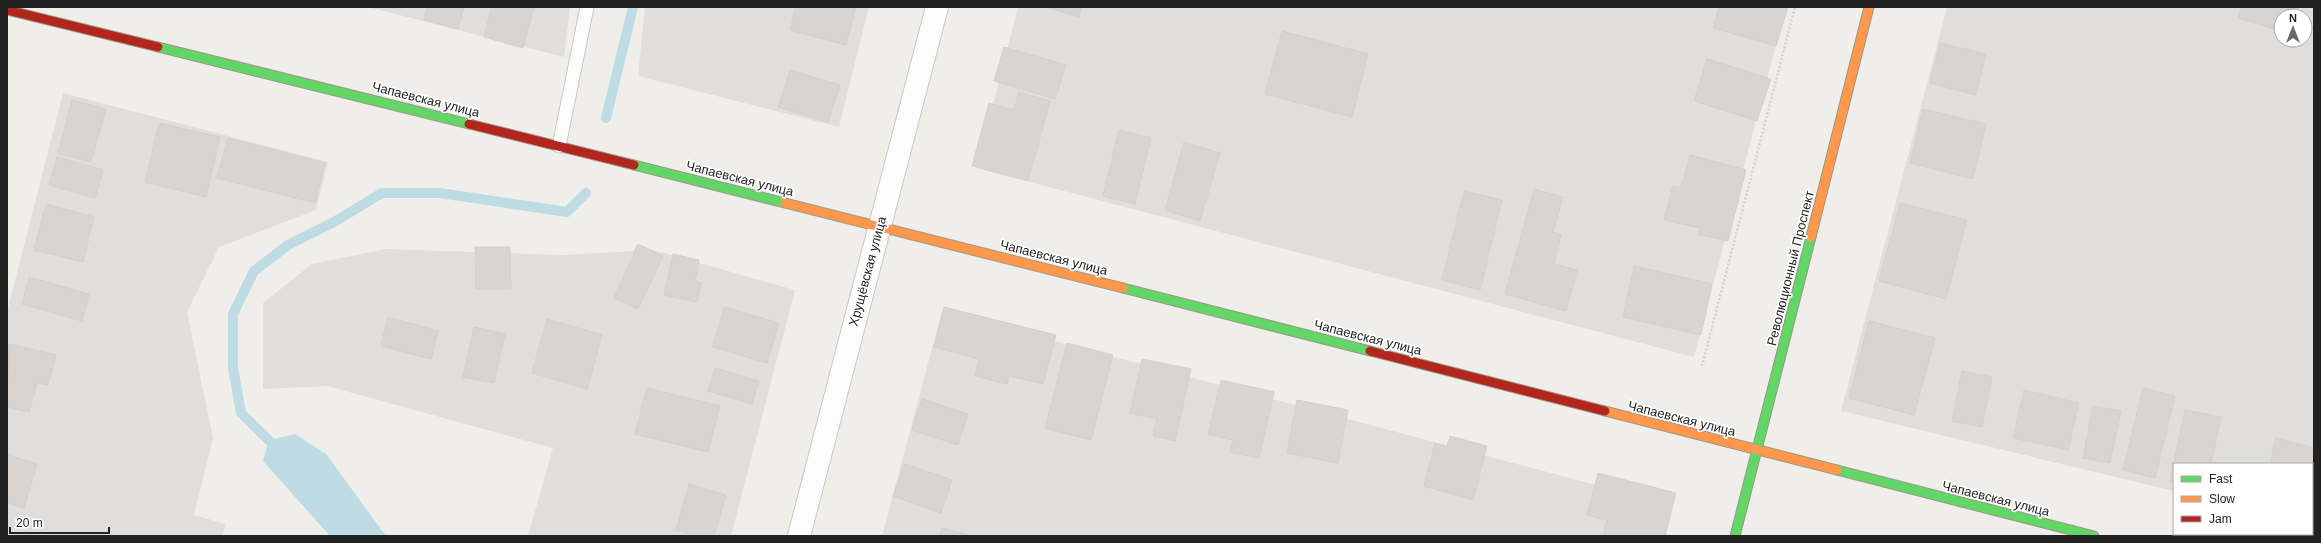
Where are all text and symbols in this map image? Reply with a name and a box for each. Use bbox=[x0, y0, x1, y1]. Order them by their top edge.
north arrow bbox=[2273, 8, 2313, 48]
text: N bbox=[2289, 12, 2297, 24]
street label: Чапаевская улица bbox=[371, 79, 482, 120]
street label: Чапаевская улица bbox=[685, 158, 796, 199]
street label: Революционный Проспект bbox=[1764, 189, 1817, 347]
street label: Хрущёвская улица bbox=[846, 214, 890, 328]
street label: Чапаевская улица bbox=[999, 237, 1110, 278]
street label: Чапаевская улица bbox=[1313, 317, 1424, 358]
street label: Чапаевская улица bbox=[1627, 398, 1738, 439]
legend bbox=[2173, 463, 2313, 535]
text: Fast bbox=[2209, 472, 2233, 486]
street label: Чапаевская улица bbox=[1941, 478, 2052, 519]
text: Slow bbox=[2209, 492, 2235, 506]
scale bar bbox=[10, 509, 109, 535]
text: Jam bbox=[2209, 512, 2232, 526]
text: 20 m bbox=[16, 516, 43, 530]

